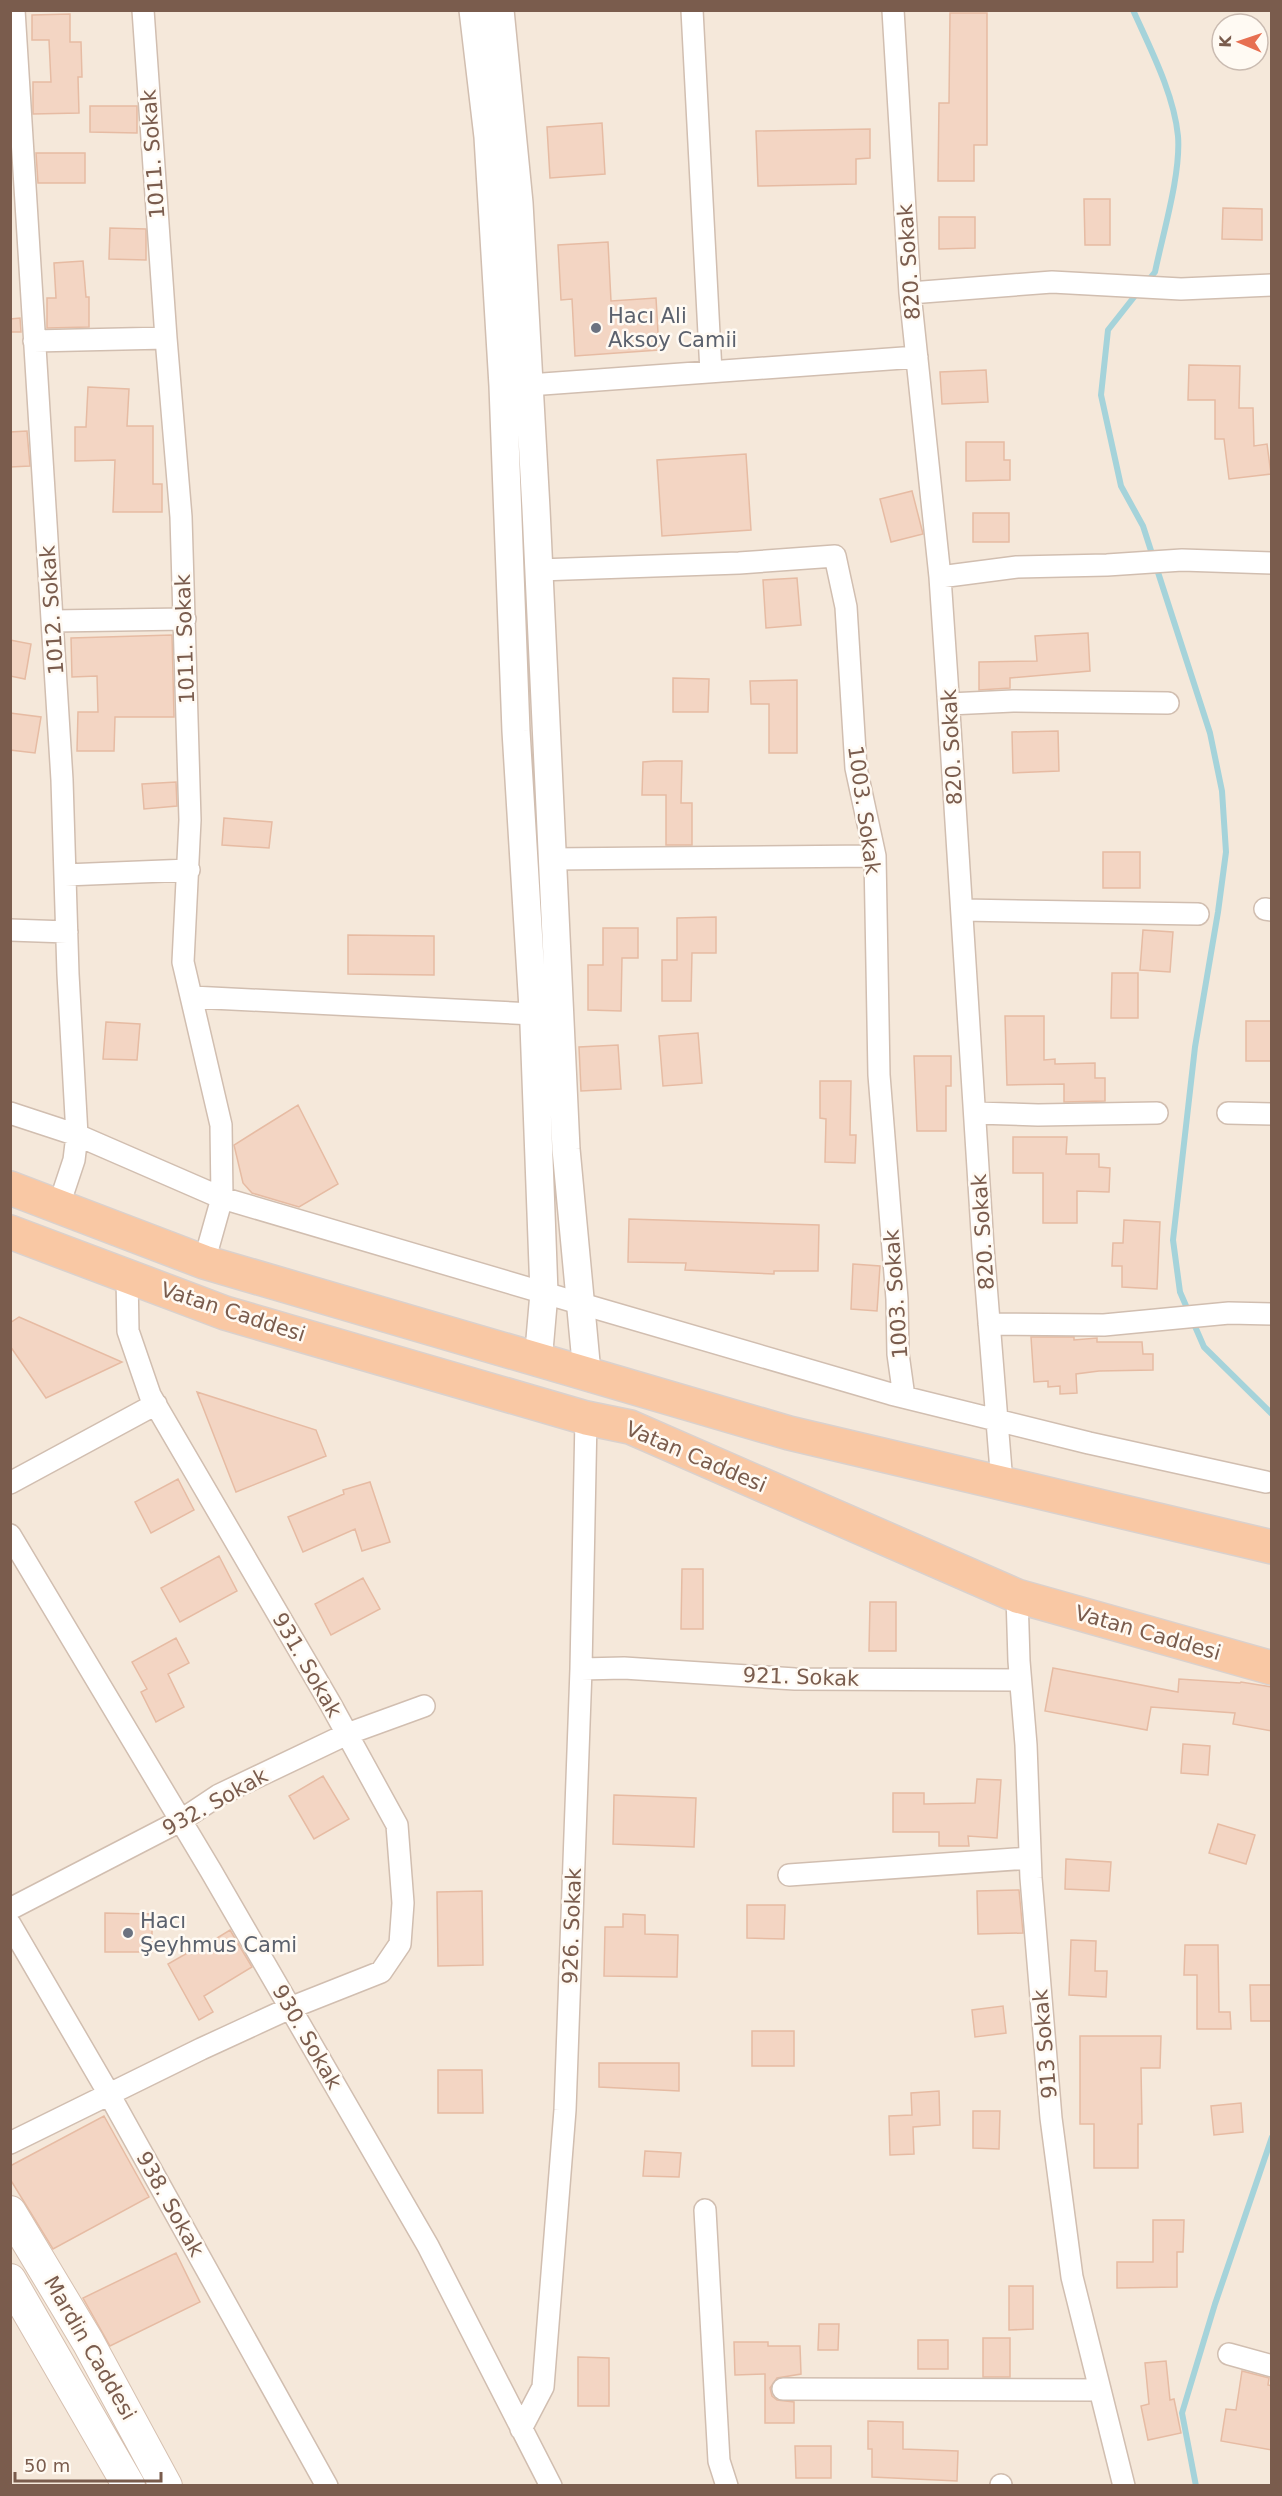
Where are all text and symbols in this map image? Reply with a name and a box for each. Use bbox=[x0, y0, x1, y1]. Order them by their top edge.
north arrow bbox=[1210, 12, 1270, 72]
text: K bbox=[1216, 34, 1235, 48]
street label: 1011. Sokak bbox=[136, 88, 169, 220]
street label: 820. Sokak bbox=[893, 202, 925, 321]
place label: Hacı Ali Aksoy Camii bbox=[608, 304, 737, 352]
marker: Hacı Ali Aksoy Camii bbox=[589, 321, 603, 335]
street label: 1012. Sokak bbox=[35, 544, 68, 676]
street label: 1011. Sokak bbox=[171, 573, 199, 704]
street label: 820. Sokak bbox=[937, 687, 967, 806]
street label: 1003. Sokak bbox=[843, 744, 885, 877]
street label: 820. Sokak bbox=[967, 1172, 999, 1291]
street label: 1003. Sokak bbox=[879, 1228, 912, 1360]
street label: Vatan Caddesi bbox=[158, 1277, 308, 1347]
street label: Vatan Caddesi bbox=[622, 1417, 770, 1497]
street label: Vatan Caddesi bbox=[1072, 1601, 1224, 1665]
street label: 931. Sokak bbox=[267, 1609, 347, 1722]
street label: 921. Sokak bbox=[742, 1663, 860, 1691]
street label: 932. Sokak bbox=[158, 1763, 272, 1841]
street label: 926. Sokak bbox=[558, 1867, 586, 1985]
place label: Hacı Şeyhmus Cami bbox=[140, 1909, 297, 1957]
marker: Hacı Şeyhmus Cami bbox=[121, 1926, 135, 1940]
street label: 930. Sokak bbox=[267, 1981, 347, 2094]
street label: 913 Sokak bbox=[1028, 1987, 1062, 2100]
street label: 938. Sokak bbox=[131, 2147, 209, 2261]
street label: Mardin Caddesi bbox=[39, 2272, 141, 2424]
scale bar bbox=[15, 2445, 160, 2483]
text: 50 m bbox=[24, 2455, 70, 2476]

